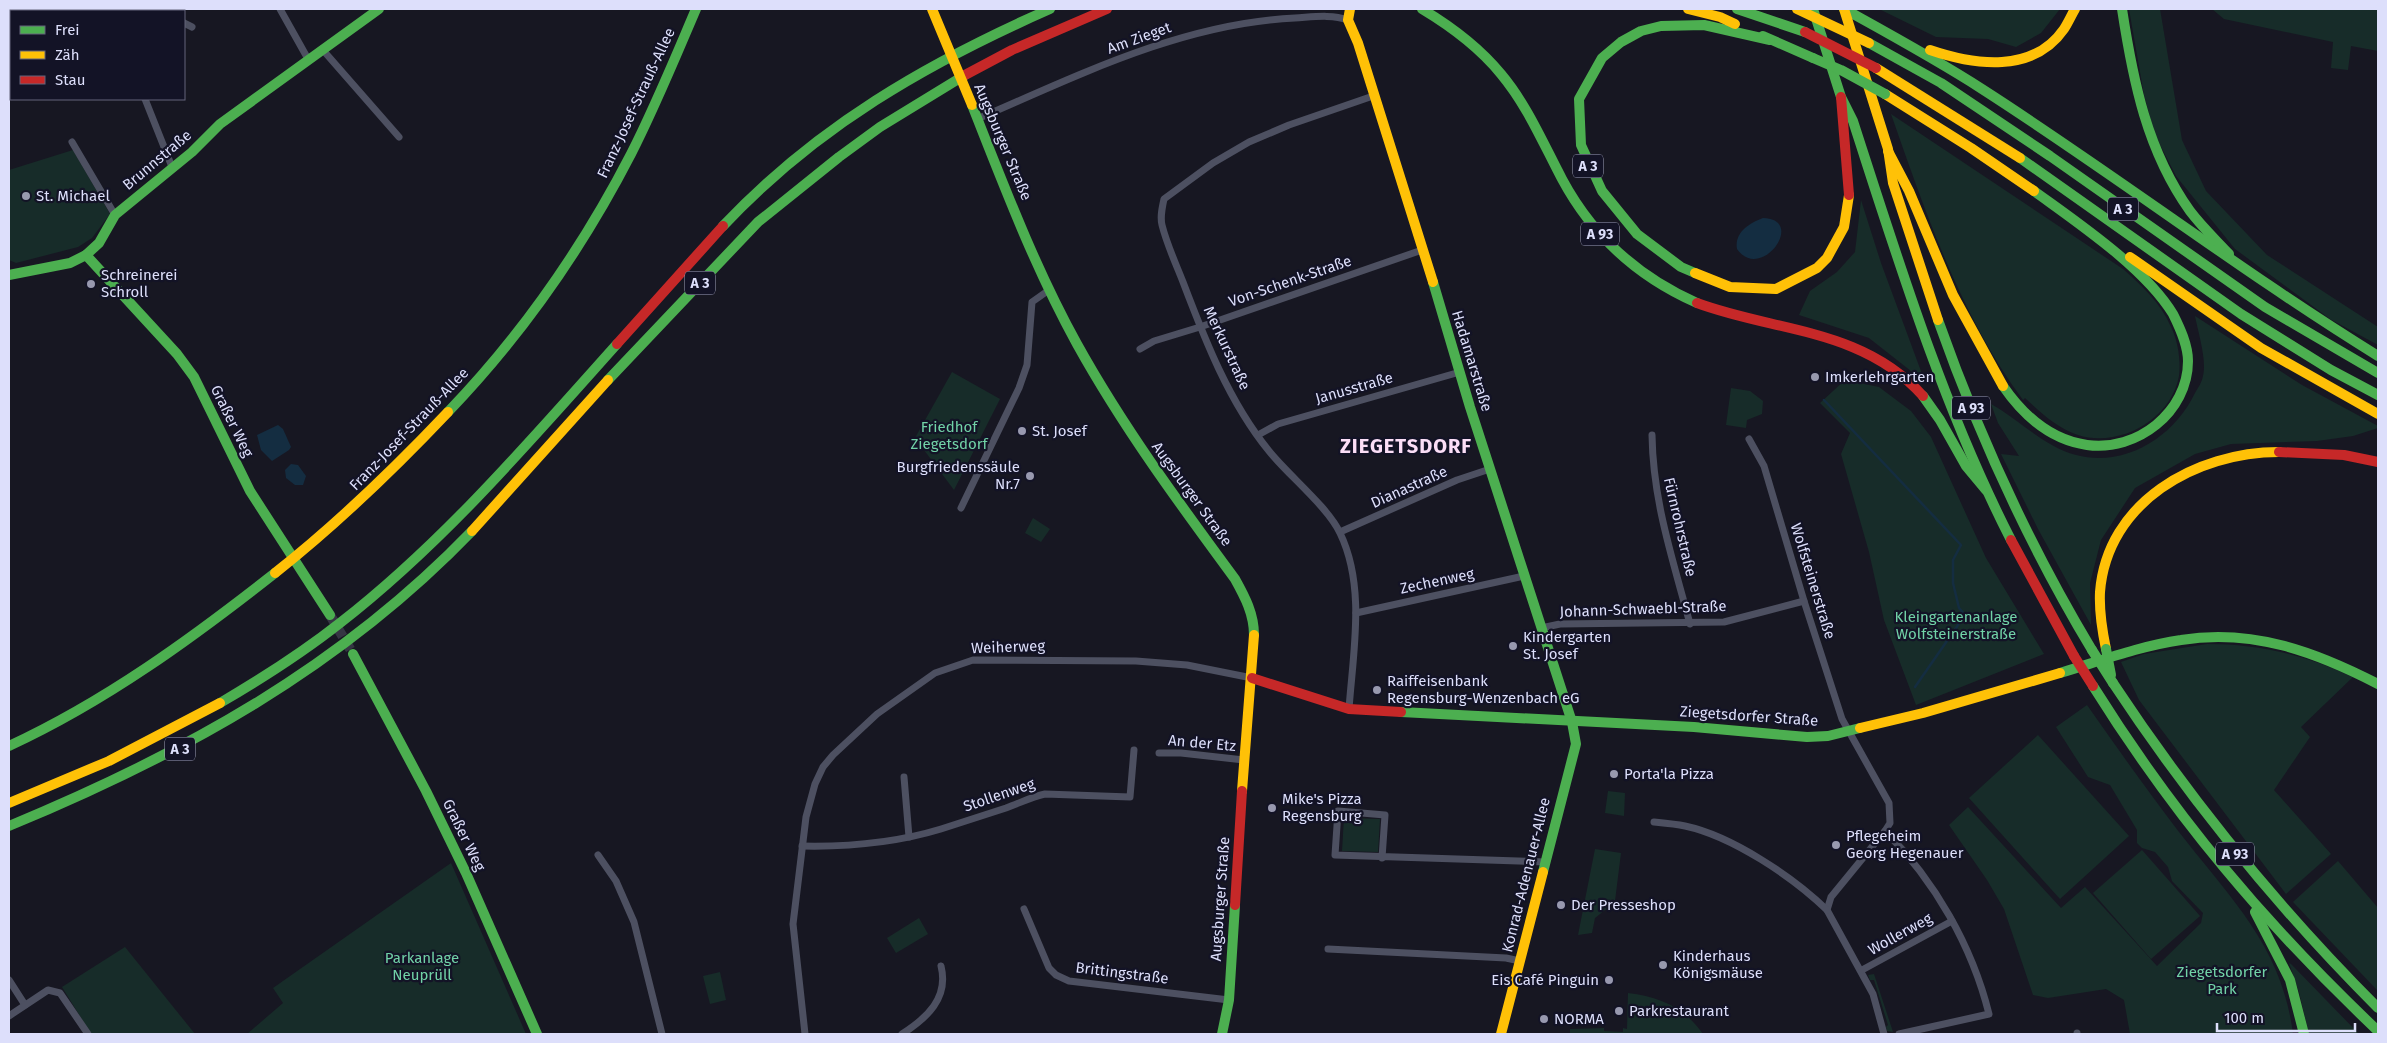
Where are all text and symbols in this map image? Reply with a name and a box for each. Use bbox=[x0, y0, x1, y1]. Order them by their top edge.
legend bbox=[10, 10, 185, 100]
street label: Am Zieget bbox=[1105, 18, 1174, 58]
text: Frei bbox=[55, 21, 80, 39]
street label: Franz-Josef-Strauß-Allee bbox=[593, 25, 679, 181]
text: Zäh bbox=[55, 46, 80, 64]
text: Stau bbox=[55, 71, 85, 89]
street label: Augsburger Straße bbox=[970, 81, 1036, 203]
street label: Brunnstraße bbox=[119, 126, 195, 194]
road number: A 3 bbox=[1573, 154, 1603, 178]
place label: St. Michael bbox=[36, 187, 110, 205]
marker: St. Michael bbox=[20, 190, 32, 202]
road number: A 3 bbox=[2108, 198, 2138, 220]
road number: A 93 bbox=[1581, 222, 1619, 245]
street label: Von-Schenk-Straße bbox=[1226, 252, 1354, 310]
place label: Schreinerei Schroll bbox=[101, 266, 178, 301]
road number: A 3 bbox=[685, 272, 715, 294]
marker: Schreinerei Schroll bbox=[85, 278, 97, 290]
street label: Merkurstraße bbox=[1200, 303, 1254, 393]
street label: Hadamarstraße bbox=[1448, 308, 1496, 414]
street label: Franz-Josef-Strauß-Allee bbox=[346, 364, 472, 494]
street label: Janusstraße bbox=[1313, 368, 1395, 408]
place label: Imkerlehrgarten bbox=[1825, 368, 1934, 386]
marker: Imkerlehrgarten bbox=[1809, 371, 1821, 383]
street label: Graßer Weg bbox=[207, 382, 257, 460]
road number: A 93 bbox=[1952, 396, 1990, 419]
park label: Friedhof Ziegetsdorf bbox=[911, 418, 988, 453]
place label: St. Josef bbox=[1032, 422, 1088, 440]
marker: St. Josef bbox=[1016, 425, 1028, 437]
district label: ZIEGETSDORF bbox=[1340, 434, 1472, 458]
street label: Augsburger Straße bbox=[1148, 438, 1236, 550]
place label: Burgfriedenssäule Nr.7 bbox=[897, 458, 1020, 493]
street label: Dianastraße bbox=[1368, 462, 1450, 512]
marker: Burgfriedenssäule Nr.7 bbox=[1024, 470, 1036, 482]
street label: Fürnrohrstraße bbox=[1660, 476, 1700, 578]
street label: Wolfsteinerstraße bbox=[1787, 521, 1839, 641]
street label: Zechenweg bbox=[1398, 564, 1476, 598]
street label: Johann-Schwaebl-Straße bbox=[1559, 597, 1727, 621]
park label: Kleingartenanlage Wolfsteinerstraße bbox=[1895, 608, 2018, 643]
place label: Kindergarten St. Josef bbox=[1523, 628, 1611, 663]
street label: Weiherweg bbox=[971, 637, 1046, 657]
marker: Kindergarten St. Josef bbox=[1507, 640, 1519, 652]
place label: Raiffeisenbank Regensburg-Wenzenbach eG bbox=[1387, 672, 1580, 707]
marker: Raiffeisenbank Regensburg-Wenzenbach eG bbox=[1371, 684, 1383, 696]
street label: Ziegetsdorfer Straße bbox=[1679, 702, 1819, 730]
street label: An der Etz bbox=[1167, 731, 1237, 755]
road number: A 3 bbox=[165, 738, 195, 761]
place label: Porta'la Pizza bbox=[1624, 765, 1714, 783]
marker: Porta'la Pizza bbox=[1608, 768, 1620, 780]
street label: Stollenweg bbox=[961, 774, 1037, 816]
place label: Mike's Pizza Regensburg bbox=[1282, 790, 1362, 825]
street label: Graßer Weg bbox=[439, 796, 489, 874]
street label: Konrad-Adenauer-Allee bbox=[1498, 796, 1554, 954]
marker: Mike's Pizza Regensburg bbox=[1266, 802, 1278, 814]
place label: Pflegeheim Georg Hegenauer bbox=[1846, 827, 1964, 862]
street label: Augsburger Straße bbox=[1207, 836, 1233, 962]
marker: Pflegeheim Georg Hegenauer bbox=[1830, 839, 1842, 851]
road number: A 93 bbox=[2216, 842, 2254, 866]
place label: Der Presseshop bbox=[1571, 896, 1676, 914]
marker: Der Presseshop bbox=[1555, 899, 1567, 911]
street label: Wollerweg bbox=[1865, 909, 1935, 959]
place label: Kinderhaus Königsmäuse bbox=[1673, 947, 1763, 982]
park label: Parkanlage Neuprüll bbox=[385, 949, 459, 984]
street label: Brittingstraße bbox=[1074, 958, 1170, 988]
marker: Kinderhaus Königsmäuse bbox=[1657, 959, 1669, 971]
park label: Ziegetsdorfer Park bbox=[2177, 963, 2268, 998]
place label: Eis Café Pinguin bbox=[1491, 971, 1599, 989]
marker: Eis Café Pinguin bbox=[1603, 974, 1615, 986]
scale bar bbox=[2217, 1000, 2354, 1032]
place label: Parkrestaurant bbox=[1629, 1002, 1729, 1020]
marker: Parkrestaurant bbox=[1613, 1005, 1625, 1017]
text: 100 m bbox=[2224, 1009, 2264, 1027]
place label: NORMA bbox=[1554, 1010, 1604, 1028]
marker: NORMA bbox=[1538, 1013, 1550, 1025]

